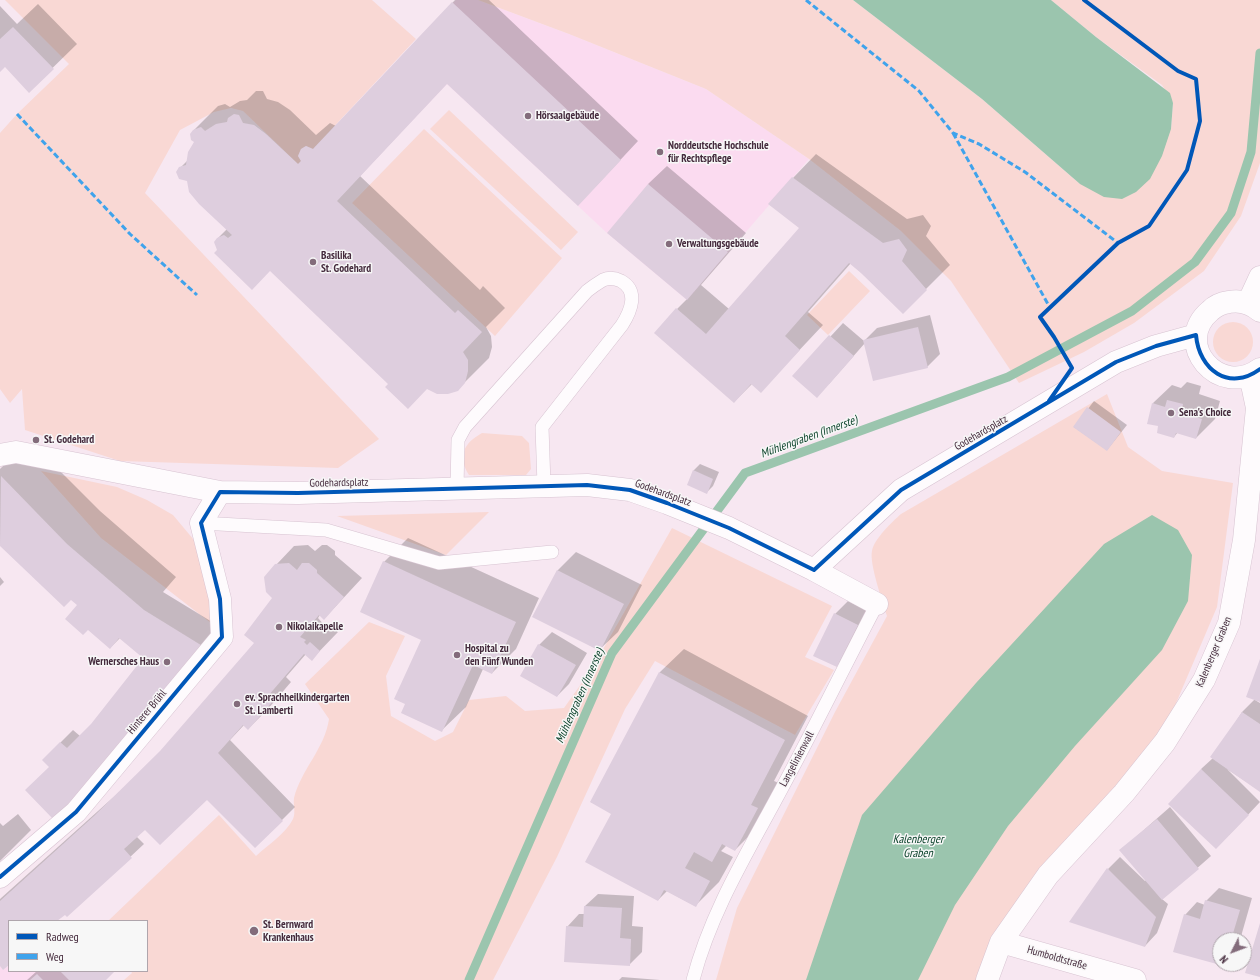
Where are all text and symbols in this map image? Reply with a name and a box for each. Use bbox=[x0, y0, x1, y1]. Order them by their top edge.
place label: Hörsaalgebäude bbox=[536, 109, 599, 123]
marker: Hörsaalgebäude bbox=[523, 111, 533, 121]
place label: Norddeutsche Hochschule für Rechtspflege bbox=[668, 139, 769, 165]
marker: Norddeutsche Hochschule für Rechtspflege bbox=[655, 147, 665, 157]
place label: Verwaltungsgebäude bbox=[677, 237, 759, 251]
marker: Verwaltungsgebäude bbox=[664, 239, 674, 249]
place label: Basilika St. Godehard bbox=[321, 249, 371, 275]
marker: Basilika St. Godehard bbox=[308, 257, 318, 267]
place label: Sena's Choice bbox=[1179, 406, 1231, 420]
marker: Sena's Choice bbox=[1166, 408, 1176, 418]
water label: Mühlengraben (Innerste) bbox=[759, 413, 859, 461]
street label: Godehardsplatz bbox=[952, 413, 1010, 453]
place label: St. Godehard bbox=[44, 433, 94, 447]
marker: St. Godehard bbox=[31, 435, 41, 445]
street label: Godehardsplatz bbox=[309, 476, 369, 490]
street label: Godehardsplatz bbox=[633, 477, 693, 509]
street label: Kalenberger Graben bbox=[1193, 615, 1235, 689]
place label: Nikolaikapelle bbox=[287, 620, 343, 634]
marker: Nikolaikapelle bbox=[274, 622, 284, 632]
place label: Hospital zu den Fünf Wunden bbox=[465, 642, 533, 668]
water label: Mühlengraben (Innerste) bbox=[553, 647, 607, 745]
marker: Hospital zu den Fünf Wunden bbox=[452, 650, 462, 660]
place label: Wernersches Haus bbox=[88, 655, 159, 669]
marker: Wernersches Haus bbox=[162, 657, 172, 667]
street label: Hinterer Brühl bbox=[125, 687, 169, 737]
place label: ev. Sprachheilkindergarten St. Lamberti bbox=[245, 691, 350, 717]
marker: ev. Sprachheilkindergarten St. Lamberti bbox=[232, 699, 242, 709]
street label: Langelinienwall bbox=[777, 729, 817, 789]
water label: Kalenberger Graben bbox=[893, 833, 943, 861]
place label: St. Bernward Krankenhaus bbox=[263, 918, 314, 944]
legend bbox=[8, 920, 148, 972]
marker: St. Bernward Krankenhaus bbox=[248, 925, 260, 937]
text: Radweg bbox=[46, 929, 79, 944]
north arrow bbox=[1212, 932, 1252, 972]
street label: Humboldtstraße bbox=[1025, 943, 1089, 973]
text: Weg bbox=[46, 949, 64, 964]
text: N bbox=[1217, 952, 1231, 966]

